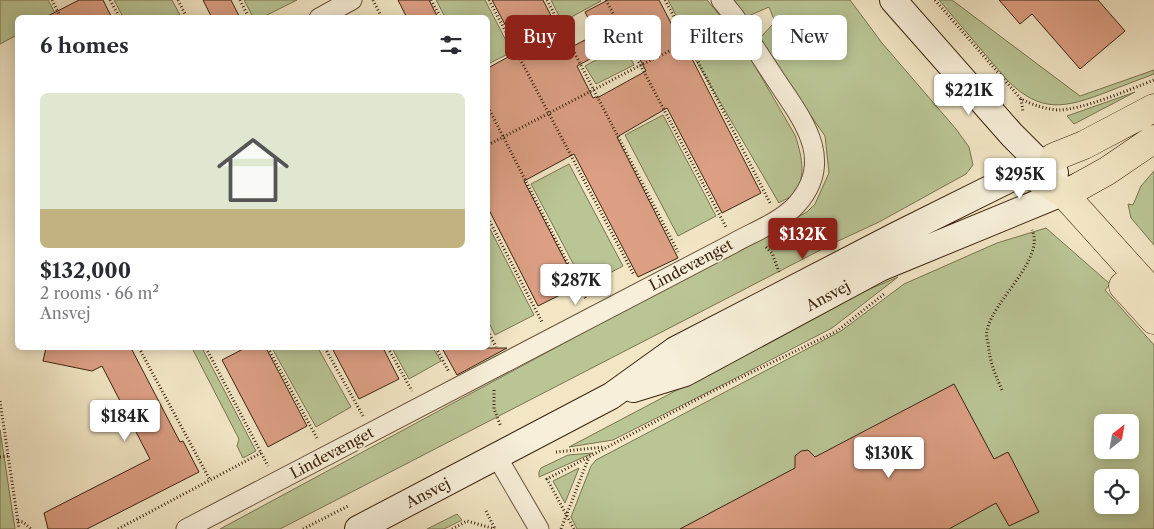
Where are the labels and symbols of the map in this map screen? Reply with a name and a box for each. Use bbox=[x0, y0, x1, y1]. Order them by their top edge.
pin: $221K bbox=[934, 74, 1004, 116]
pin: $295K bbox=[985, 158, 1055, 200]
pin: $132K bbox=[768, 218, 838, 260]
street label: Lindevænget bbox=[646, 234, 737, 295]
pin: $287K bbox=[541, 264, 611, 306]
street label: Ansvej bbox=[802, 276, 853, 316]
pin: $184K bbox=[90, 400, 160, 442]
north arrow bbox=[1094, 414, 1139, 459]
street label: Lindevænget bbox=[287, 422, 378, 483]
pin: $130K bbox=[854, 436, 924, 479]
street label: Ansvej bbox=[401, 473, 453, 512]

